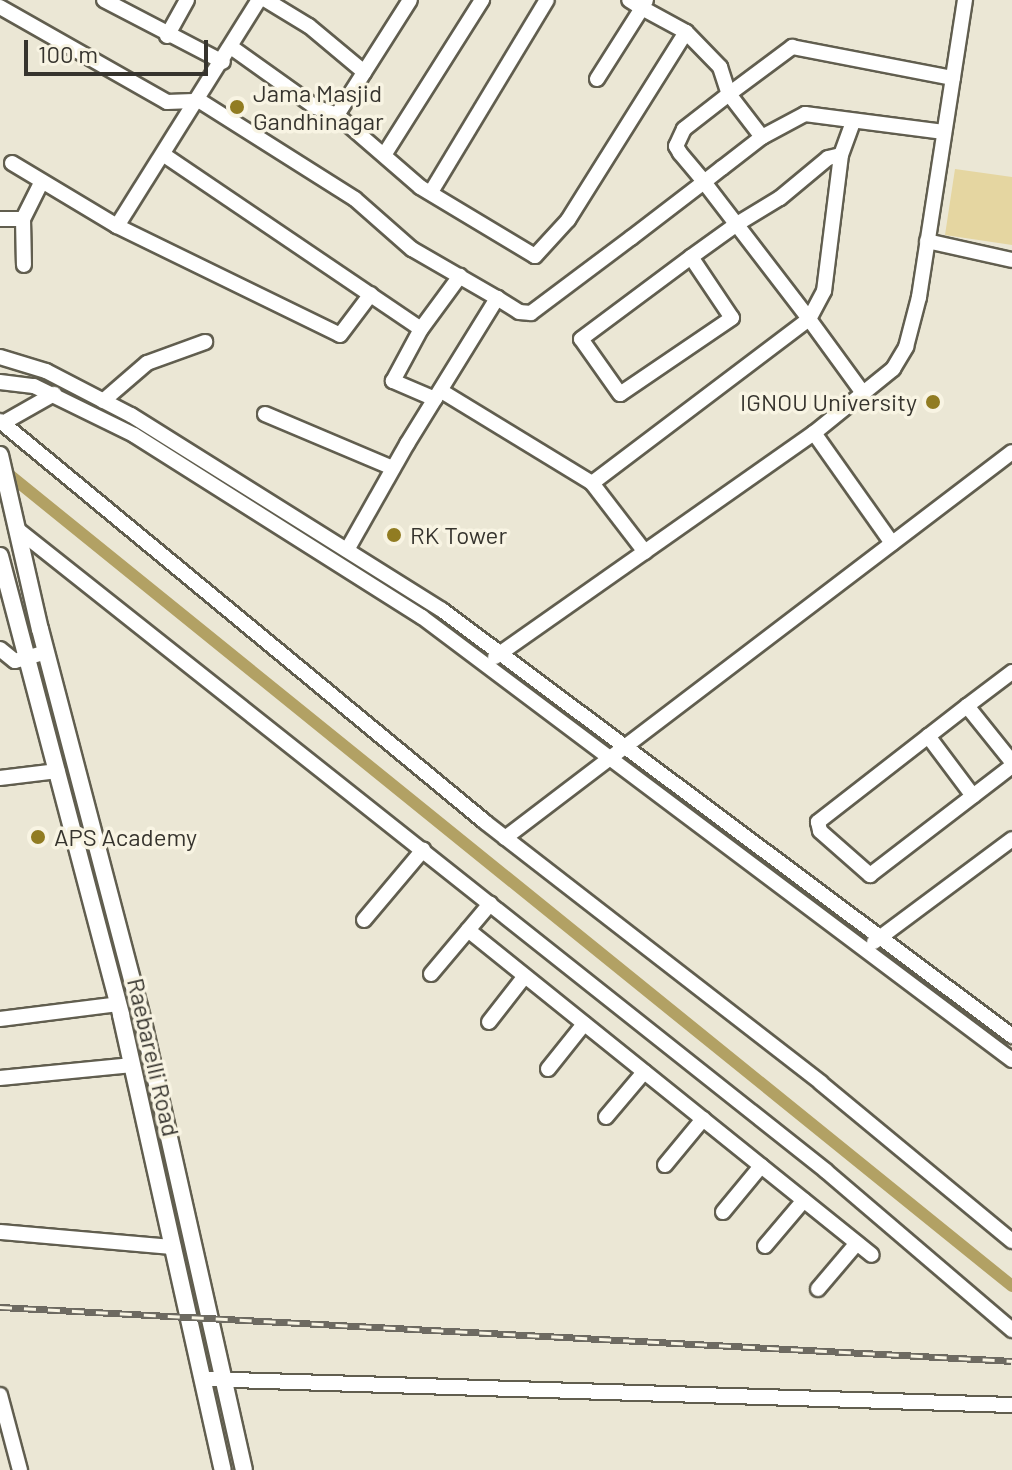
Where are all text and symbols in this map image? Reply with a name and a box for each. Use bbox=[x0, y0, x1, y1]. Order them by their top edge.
scale bar bbox=[28, 24, 212, 74]
text: 100 m bbox=[38, 39, 98, 68]
place label: Jama Masjid Gandhinagar bbox=[253, 79, 384, 135]
marker: Jama Masjid Gandhinagar bbox=[228, 98, 246, 116]
place label: IGNOU University bbox=[740, 388, 917, 416]
marker: IGNOU University bbox=[924, 393, 942, 411]
place label: RK Tower bbox=[410, 521, 507, 549]
marker: RK Tower bbox=[385, 526, 403, 544]
place label: APS Academy bbox=[54, 823, 197, 851]
marker: APS Academy bbox=[29, 828, 47, 846]
street label: Raebarelli Road bbox=[122, 975, 186, 1139]

